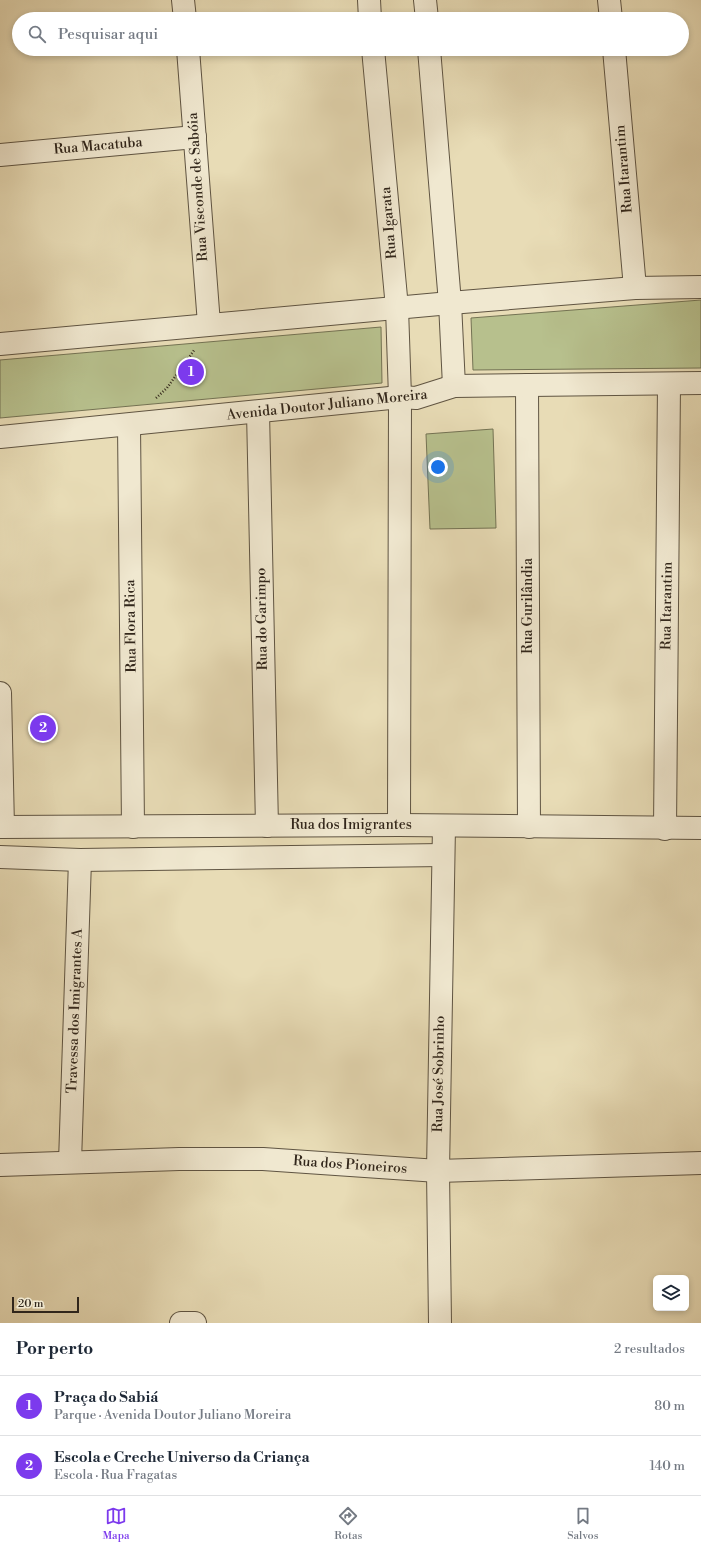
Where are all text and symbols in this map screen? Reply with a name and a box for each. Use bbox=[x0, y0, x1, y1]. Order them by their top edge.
search box bbox=[12, 12, 689, 56]
icon: search bbox=[26, 23, 48, 45]
text: Pesquisar aqui bbox=[58, 25, 158, 44]
street label: Rua Visconde de Sabóia bbox=[184, 111, 212, 262]
street label: Rua Itarantim bbox=[611, 124, 637, 214]
street label: Rua Macatuba bbox=[53, 133, 144, 159]
street label: Rua Igarata bbox=[377, 185, 401, 260]
pin: 1 bbox=[178, 357, 204, 387]
street label: Avenida Doutor Juliano Moreira bbox=[225, 385, 429, 425]
your location bbox=[428, 457, 448, 477]
street label: Rua Gurilândia bbox=[519, 557, 537, 654]
street label: Rua Itarantim bbox=[657, 562, 677, 650]
street label: Rua do Garimpo bbox=[252, 567, 272, 671]
street label: Rua Flora Rica bbox=[121, 578, 141, 673]
pin: 2 bbox=[30, 713, 56, 743]
street label: Rua dos Imigrantes bbox=[290, 816, 412, 834]
street label: Travessa dos Imigrantes A bbox=[63, 928, 87, 1094]
street label: Rua José Sobrinho bbox=[429, 1015, 449, 1133]
street label: Rua dos Pioneiros bbox=[292, 1152, 408, 1178]
map controls bbox=[653, 1275, 689, 1311]
button: layers bbox=[653, 1275, 689, 1311]
scale bar bbox=[12, 1295, 79, 1314]
text: 20 m bbox=[18, 1297, 43, 1311]
text: Por perto bbox=[16, 1338, 93, 1360]
text: 2 resultados bbox=[614, 1341, 685, 1357]
text: Praça do Sabiá bbox=[54, 1388, 158, 1407]
text: 1 bbox=[26, 1398, 32, 1414]
text: 80 m bbox=[654, 1398, 685, 1414]
text: Parque · Avenida Doutor Juliano Moreira bbox=[54, 1407, 291, 1423]
text: Escola e Creche Universo da Criança bbox=[54, 1448, 310, 1467]
text: 2 bbox=[25, 1458, 33, 1474]
text: 140 m bbox=[649, 1458, 685, 1474]
text: Escola · Rua Fragatas bbox=[54, 1467, 177, 1483]
tab: Mapa bbox=[102, 1505, 130, 1543]
tab: Rotas bbox=[334, 1505, 362, 1543]
tab: Salvos bbox=[567, 1505, 599, 1543]

